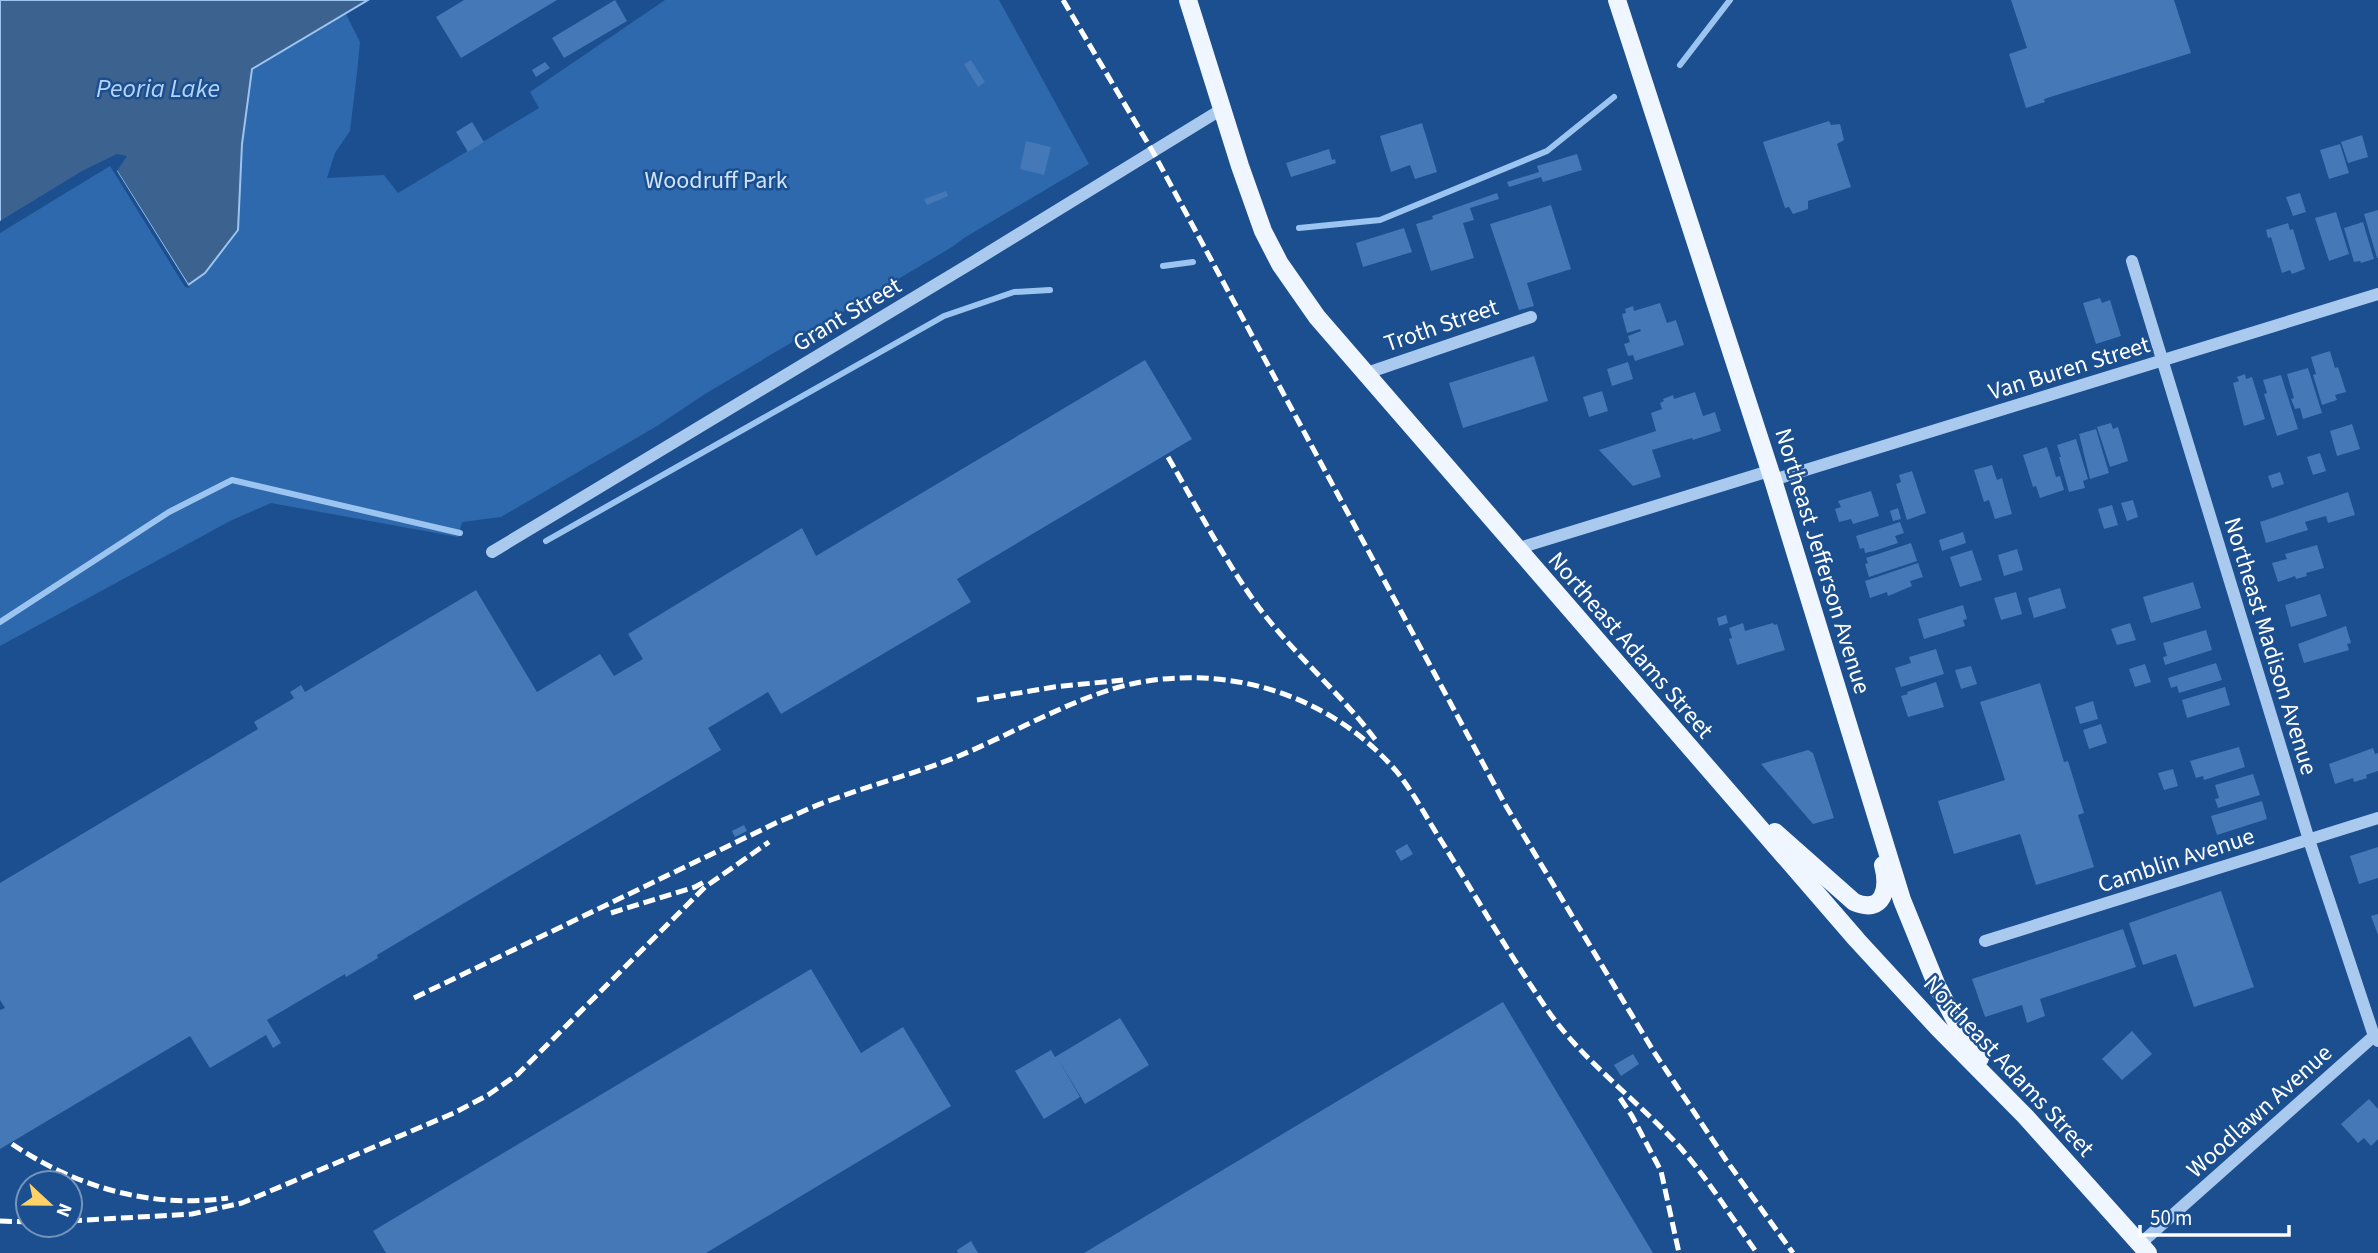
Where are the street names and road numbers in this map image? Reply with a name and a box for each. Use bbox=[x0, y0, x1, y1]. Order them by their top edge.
street label: Grant Street bbox=[786, 268, 908, 361]
street label: Troth Street bbox=[1379, 290, 1503, 361]
street label: Van Buren Street bbox=[1984, 327, 2154, 410]
street label: Northeast Jefferson Avenue bbox=[1765, 424, 1880, 698]
street label: Northeast Madison Avenue bbox=[2215, 513, 2326, 779]
street label: Northeast Adams Street bbox=[1539, 544, 1722, 746]
street label: Camblin Avenue bbox=[2093, 819, 2259, 902]
street label: Northeast Adams Street bbox=[1915, 968, 2102, 1165]
street label: Woodlawn Avenue bbox=[2179, 1036, 2340, 1186]

